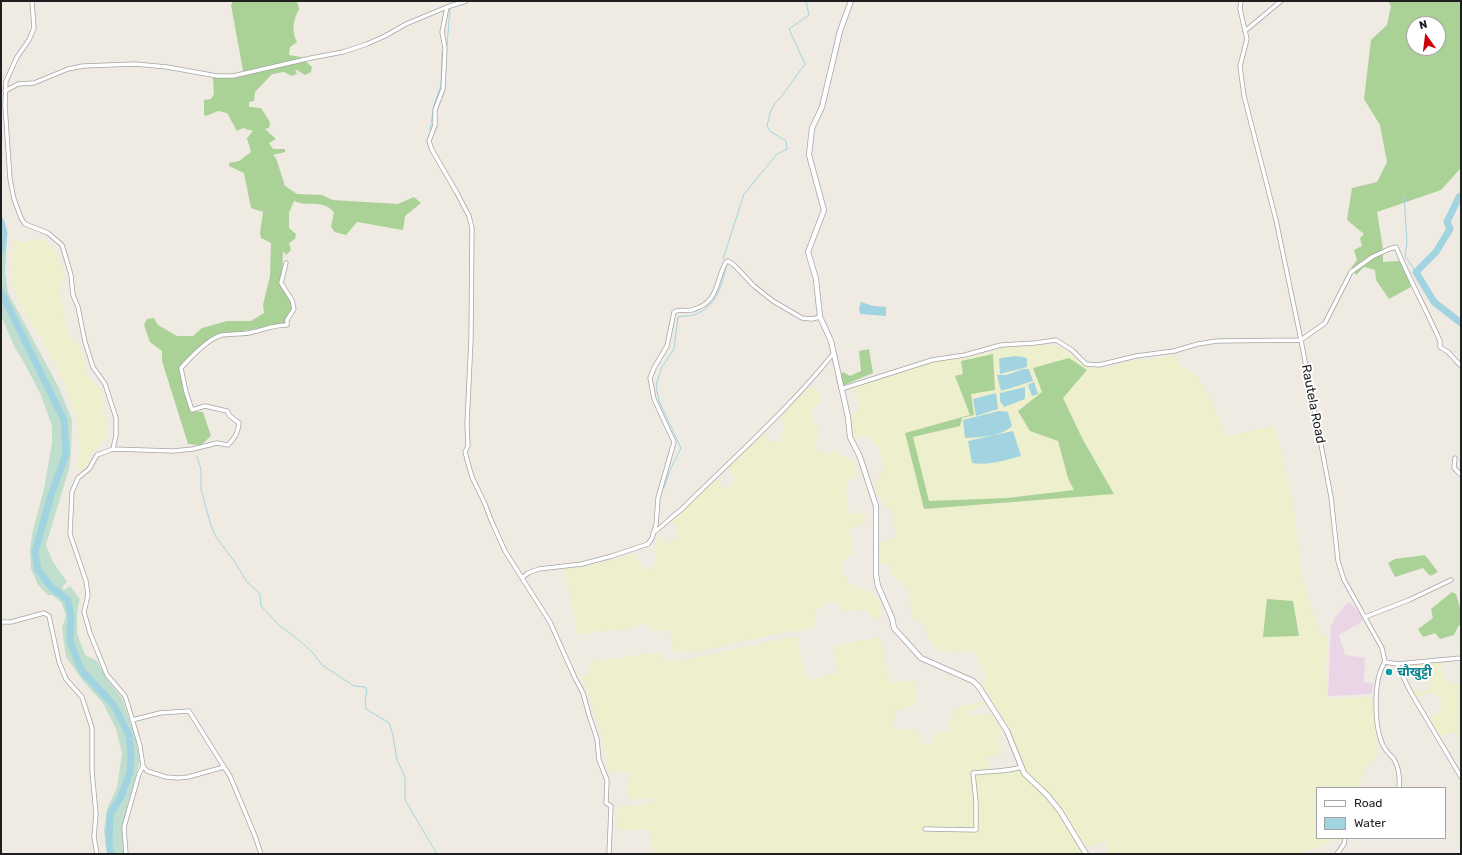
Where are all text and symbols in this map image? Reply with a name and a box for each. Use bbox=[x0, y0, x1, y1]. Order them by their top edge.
north arrow bbox=[1406, 16, 1446, 56]
text: N bbox=[1418, 18, 1429, 32]
street label: Rautela Road bbox=[1298, 363, 1328, 445]
place label: चौखुट्टी bbox=[1397, 664, 1432, 680]
marker: चौखुट्टी bbox=[1384, 667, 1394, 677]
legend bbox=[1316, 787, 1446, 839]
text: Road bbox=[1354, 796, 1382, 810]
text: Water bbox=[1354, 816, 1386, 830]

